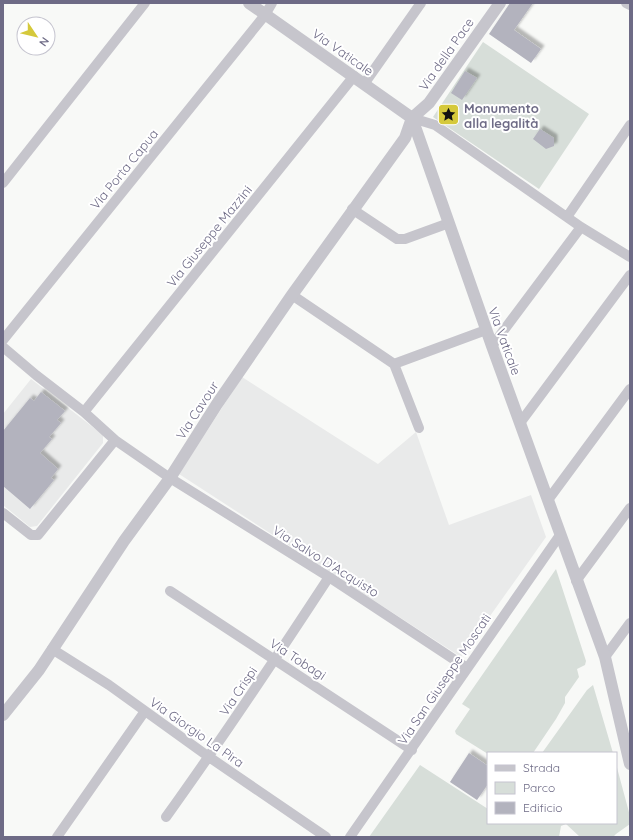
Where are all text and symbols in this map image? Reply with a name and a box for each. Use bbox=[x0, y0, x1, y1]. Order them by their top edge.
street label: Via della Pace bbox=[415, 15, 477, 93]
north arrow bbox=[16, 16, 56, 56]
street label: Via Vaticale bbox=[309, 25, 377, 79]
text: N bbox=[36, 34, 52, 49]
place label: Monumento alla legalità bbox=[464, 100, 539, 131]
place icon: Monumento alla legalità bbox=[436, 102, 462, 128]
street label: Via Porta Capua bbox=[87, 126, 161, 212]
street label: Via Giuseppe Mazzini bbox=[163, 182, 255, 290]
street label: Via Vaticale bbox=[485, 305, 525, 377]
street label: Via Cavour bbox=[172, 378, 222, 442]
street label: Via Salvo D'Acquisto bbox=[270, 522, 382, 600]
street label: Via San Giuseppe Moscati bbox=[394, 610, 494, 748]
street label: Via Tobagi bbox=[267, 635, 329, 683]
street label: Via Crispi bbox=[216, 663, 260, 719]
street label: Via Giorgio La Pira bbox=[147, 694, 247, 770]
legend bbox=[487, 752, 617, 824]
text: Strada bbox=[523, 760, 560, 775]
text: Parco bbox=[523, 780, 555, 795]
text: Edificio bbox=[523, 800, 563, 815]

